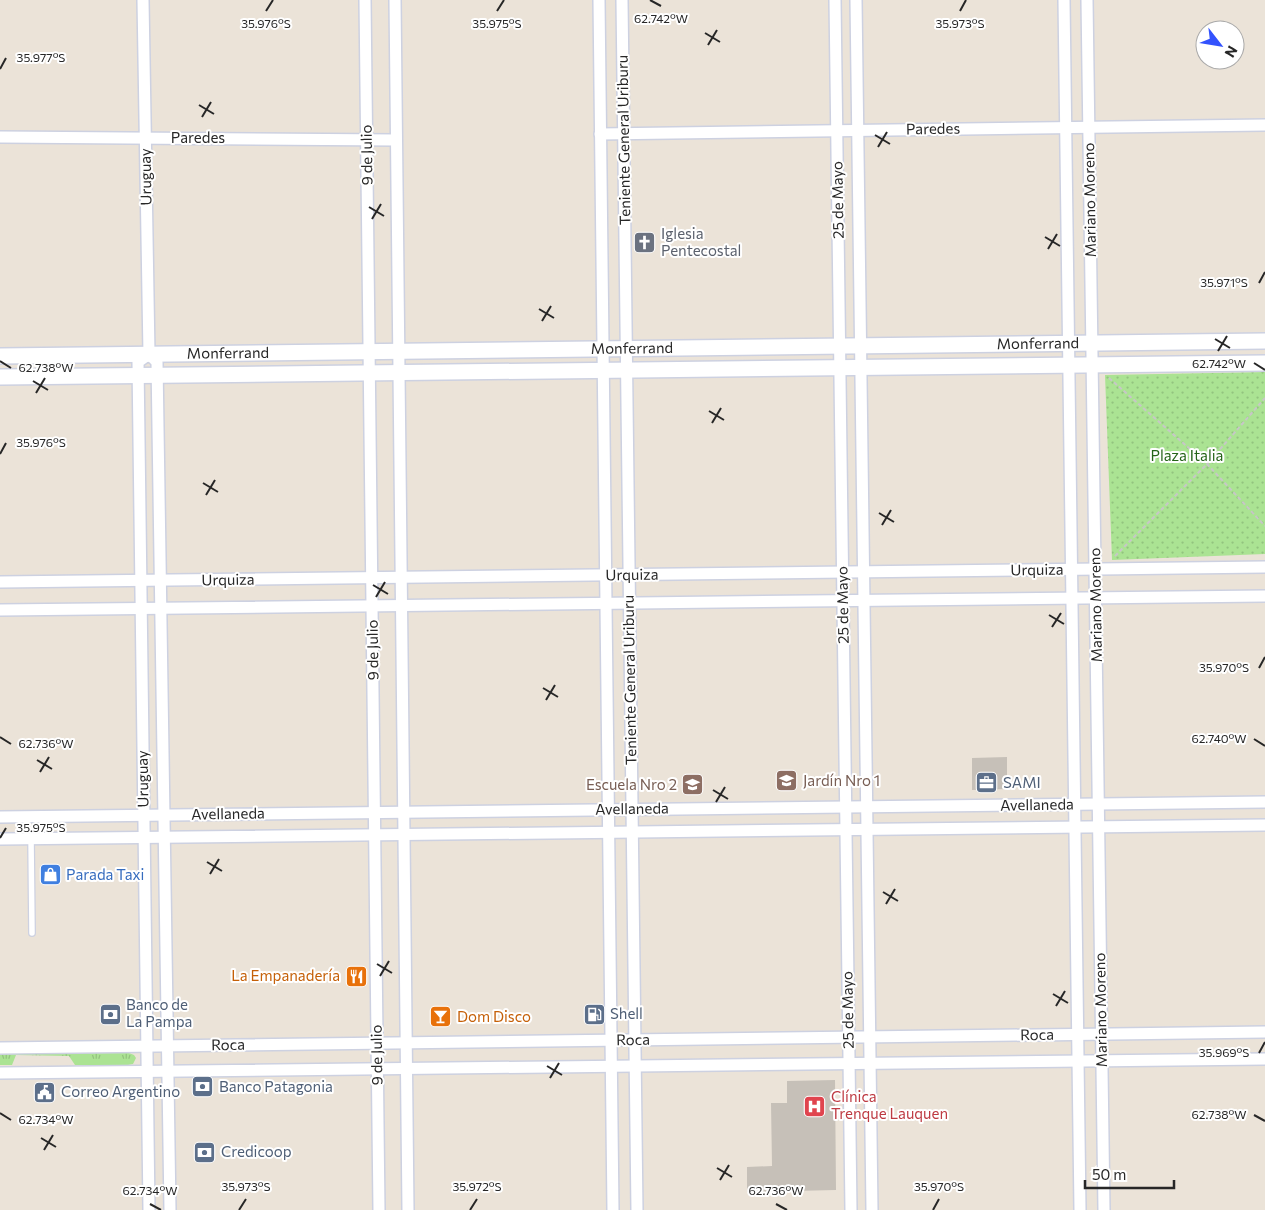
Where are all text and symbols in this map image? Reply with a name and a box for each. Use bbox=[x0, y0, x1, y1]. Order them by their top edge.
text: 62.742°W bbox=[634, 11, 688, 25]
text: 35.976°S bbox=[241, 16, 291, 30]
text: 35.975°S bbox=[472, 16, 522, 30]
text: 35.973°S bbox=[935, 16, 985, 30]
north arrow bbox=[1195, 20, 1245, 70]
text: N bbox=[1222, 43, 1242, 61]
text: 35.977°S bbox=[17, 50, 65, 64]
street label: Teniente General Uriburu bbox=[613, 55, 633, 225]
street label: Paredes bbox=[906, 119, 960, 137]
street label: 9 de Julio bbox=[356, 124, 376, 186]
street label: Paredes bbox=[171, 128, 225, 146]
street label: Mariano Moreno bbox=[1079, 143, 1099, 258]
street label: Uruguay bbox=[135, 148, 154, 206]
street label: 25 de Mayo bbox=[827, 161, 847, 239]
place label: Iglesia Pentecostal bbox=[661, 224, 741, 259]
church icon: Iglesia Pentecostal bbox=[633, 231, 657, 255]
text: 35.971°S bbox=[1200, 275, 1248, 289]
street label: Monferrand bbox=[997, 333, 1079, 352]
street label: Monferrand bbox=[591, 338, 673, 357]
street label: Monferrand bbox=[187, 343, 269, 362]
text: 62.742°W bbox=[1192, 356, 1246, 370]
text: 62.738°W bbox=[19, 360, 73, 374]
text: 35.976°S bbox=[16, 435, 66, 449]
park label: Plaza Italia bbox=[1151, 446, 1223, 464]
street label: Mariano Moreno bbox=[1085, 548, 1105, 663]
street label: Urquiza bbox=[1010, 560, 1064, 578]
street label: Urquiza bbox=[605, 565, 659, 583]
street label: 25 de Mayo bbox=[832, 566, 852, 644]
street label: Urquiza bbox=[201, 570, 255, 588]
street label: Teniente General Uriburu bbox=[619, 595, 639, 765]
street label: 9 de Julio bbox=[362, 619, 382, 681]
text: 35.970°S bbox=[1199, 660, 1249, 674]
text: 62.740°W bbox=[1191, 731, 1247, 745]
text: 62.736°W bbox=[19, 736, 73, 750]
street label: Uruguay bbox=[132, 750, 151, 808]
school or university icon: Jardín Nro 1 bbox=[775, 769, 799, 793]
place label: Jardín Nro 1 bbox=[803, 771, 880, 789]
office icon: SAMI bbox=[975, 771, 999, 795]
school or university icon: Escuela Nro 2 bbox=[681, 773, 705, 797]
place label: SAMI bbox=[1003, 773, 1041, 791]
place label: Escuela Nro 2 bbox=[586, 775, 677, 793]
street label: Avellaneda bbox=[1000, 794, 1074, 814]
street label: Avellaneda bbox=[595, 798, 669, 818]
street label: Avellaneda bbox=[191, 803, 265, 823]
text: 35.975°S bbox=[16, 820, 66, 834]
shop icon: Parada Taxi bbox=[38, 863, 62, 887]
place label: Parada Taxi bbox=[66, 865, 144, 883]
street label: Mariano Moreno bbox=[1090, 953, 1110, 1068]
restaurant icon: La Empanadería bbox=[344, 964, 368, 988]
place label: La Empanadería bbox=[231, 966, 340, 984]
street label: 25 de Mayo bbox=[837, 971, 857, 1049]
place label: Banco de La Pampa bbox=[126, 995, 192, 1030]
bank icon: Banco de La Pampa bbox=[98, 1002, 122, 1026]
fuel station icon: Shell bbox=[582, 1002, 606, 1026]
place label: Shell bbox=[610, 1004, 643, 1022]
bar icon: Dom Disco bbox=[429, 1005, 453, 1029]
place label: Dom Disco bbox=[457, 1007, 531, 1025]
street label: 9 de Julio bbox=[366, 1024, 386, 1086]
street label: Roca bbox=[1020, 1025, 1054, 1043]
street label: Roca bbox=[616, 1030, 650, 1048]
street label: Roca bbox=[211, 1035, 245, 1053]
text: 35.969°S bbox=[1199, 1045, 1249, 1059]
bank icon: Banco Patagonia bbox=[191, 1075, 215, 1099]
place label: Banco Patagonia bbox=[219, 1077, 333, 1095]
public building icon: Correo Argentino bbox=[33, 1080, 57, 1104]
place label: Correo Argentino bbox=[61, 1082, 180, 1100]
place label: Clínica Trenque Lauquen bbox=[831, 1087, 948, 1122]
hospital icon: Clínica Trenque Lauquen bbox=[803, 1094, 827, 1118]
text: 62.738°W bbox=[1192, 1107, 1246, 1121]
text: 62.734°W bbox=[19, 1112, 73, 1126]
bank icon: Credicoop bbox=[193, 1140, 217, 1164]
place label: Credicoop bbox=[221, 1142, 292, 1160]
scale bar bbox=[1085, 1158, 1174, 1190]
text: 50 m bbox=[1092, 1165, 1126, 1183]
text: 35.973°S bbox=[221, 1179, 271, 1193]
text: 35.972°S bbox=[452, 1179, 502, 1193]
text: 35.970°S bbox=[914, 1179, 964, 1193]
text: 62.734°W bbox=[123, 1183, 177, 1197]
text: 62.736°W bbox=[749, 1183, 803, 1197]

